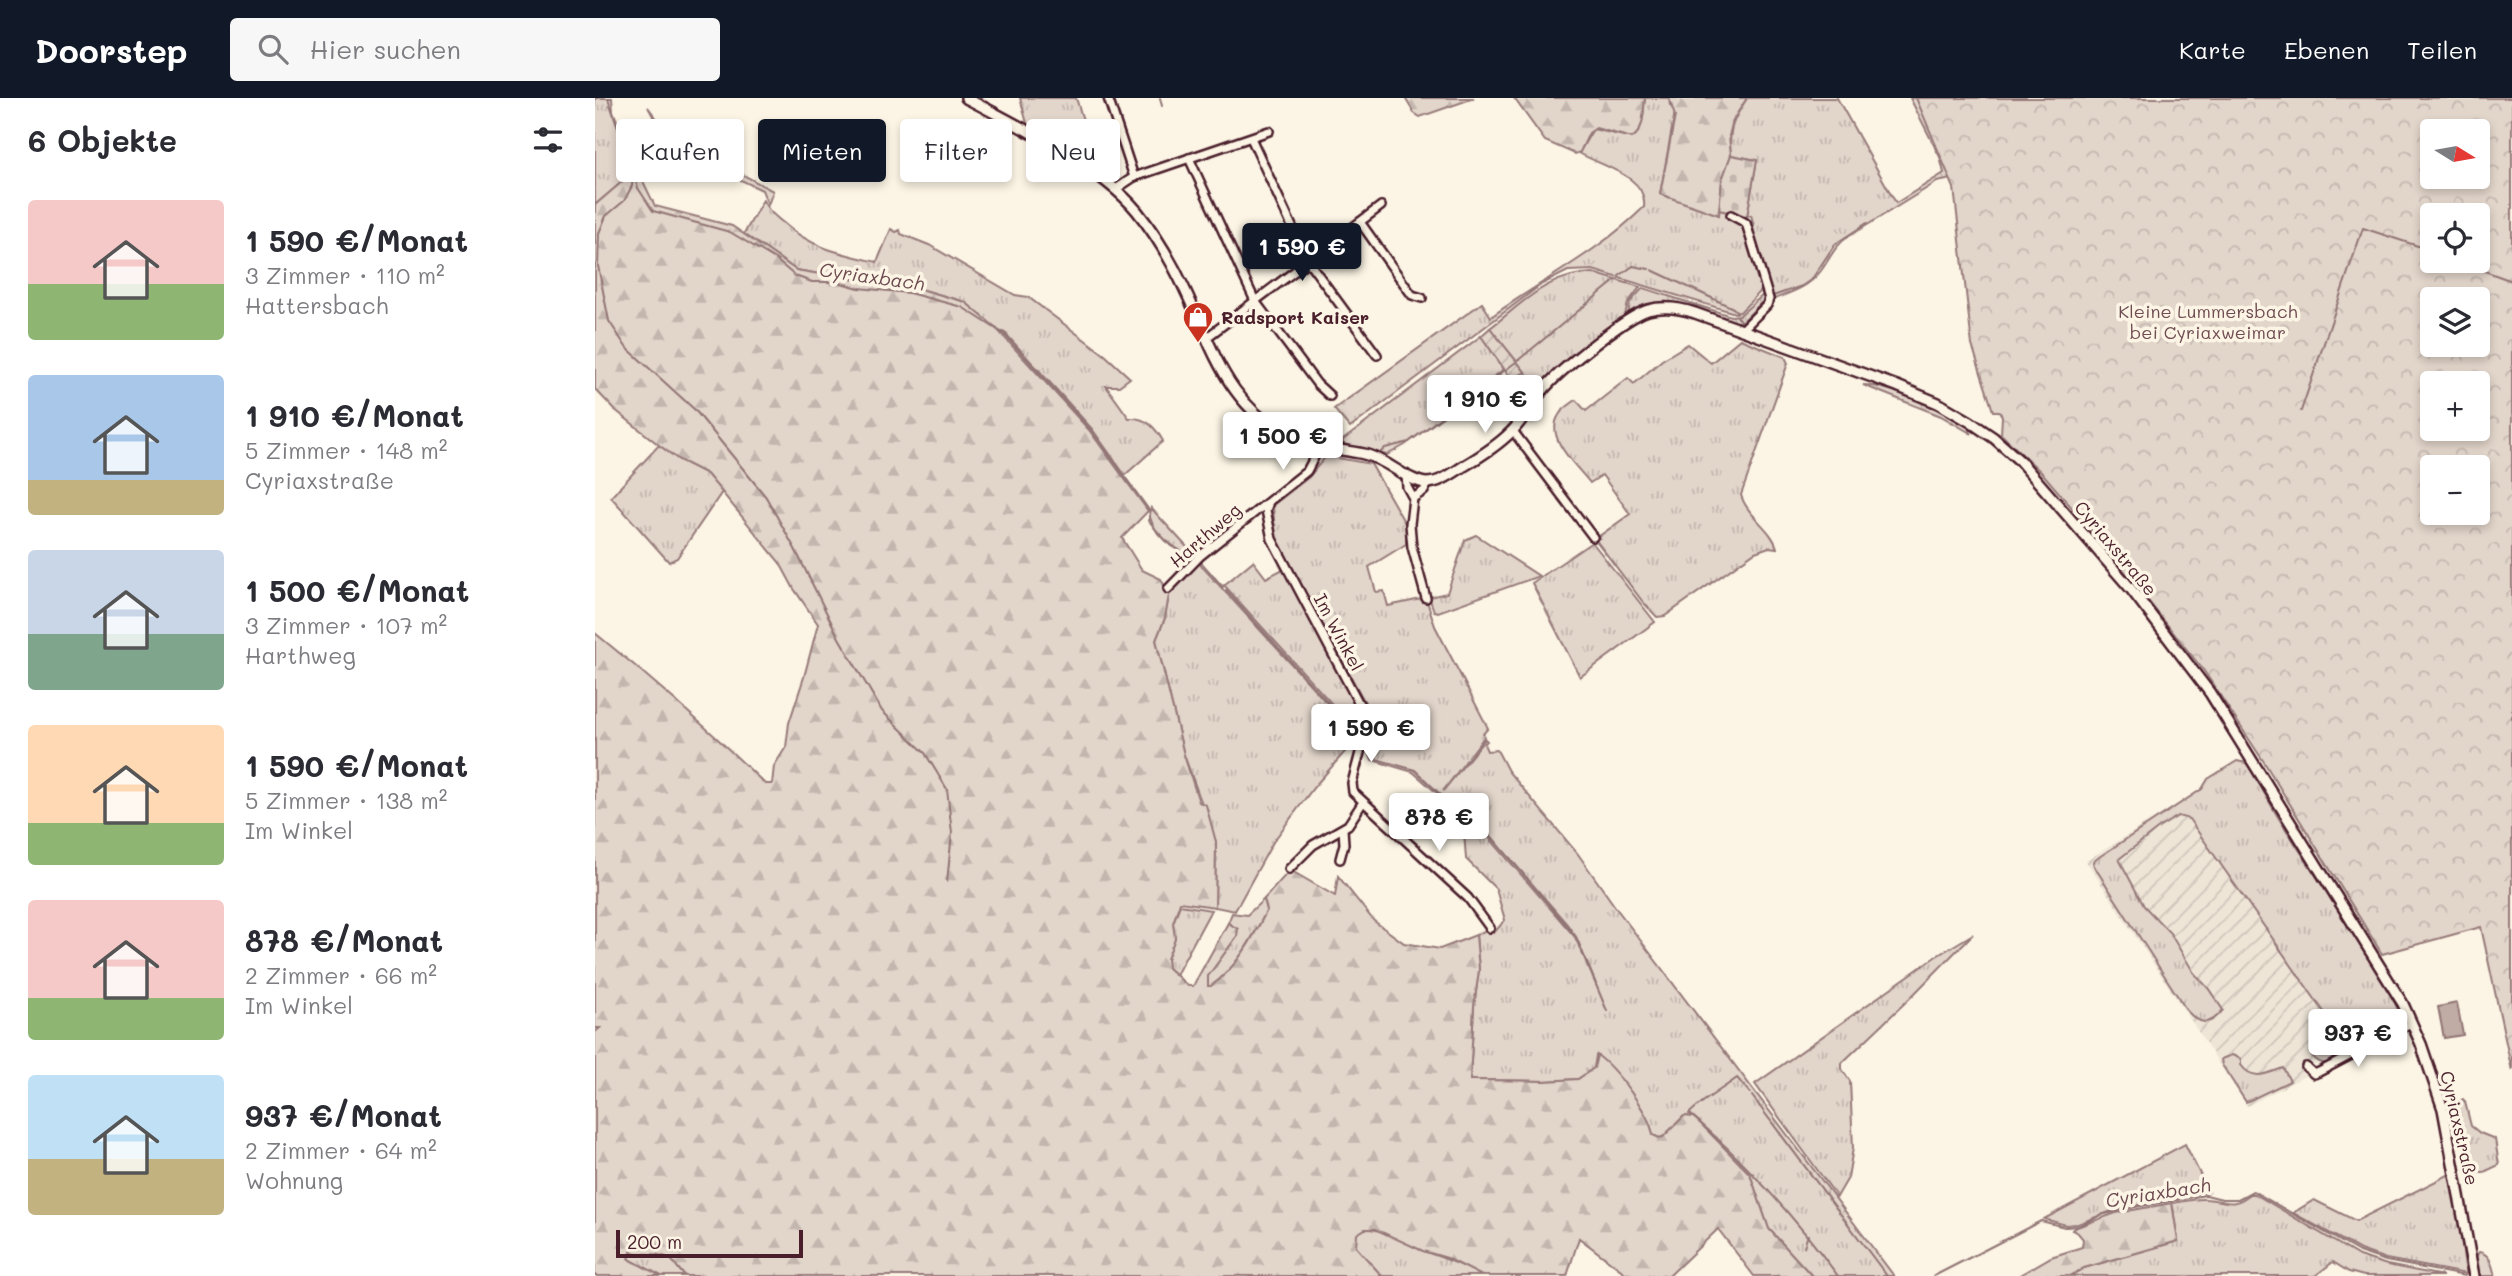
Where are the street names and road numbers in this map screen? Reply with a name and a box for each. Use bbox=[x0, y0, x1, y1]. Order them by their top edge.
street label: Cyriaxstraße bbox=[2069, 496, 2163, 600]
street label: Harthweg bbox=[1164, 497, 1246, 573]
street label: Im Winkel bbox=[1309, 589, 1369, 675]
street label: Cyriaxstraße bbox=[2435, 1068, 2485, 1188]

